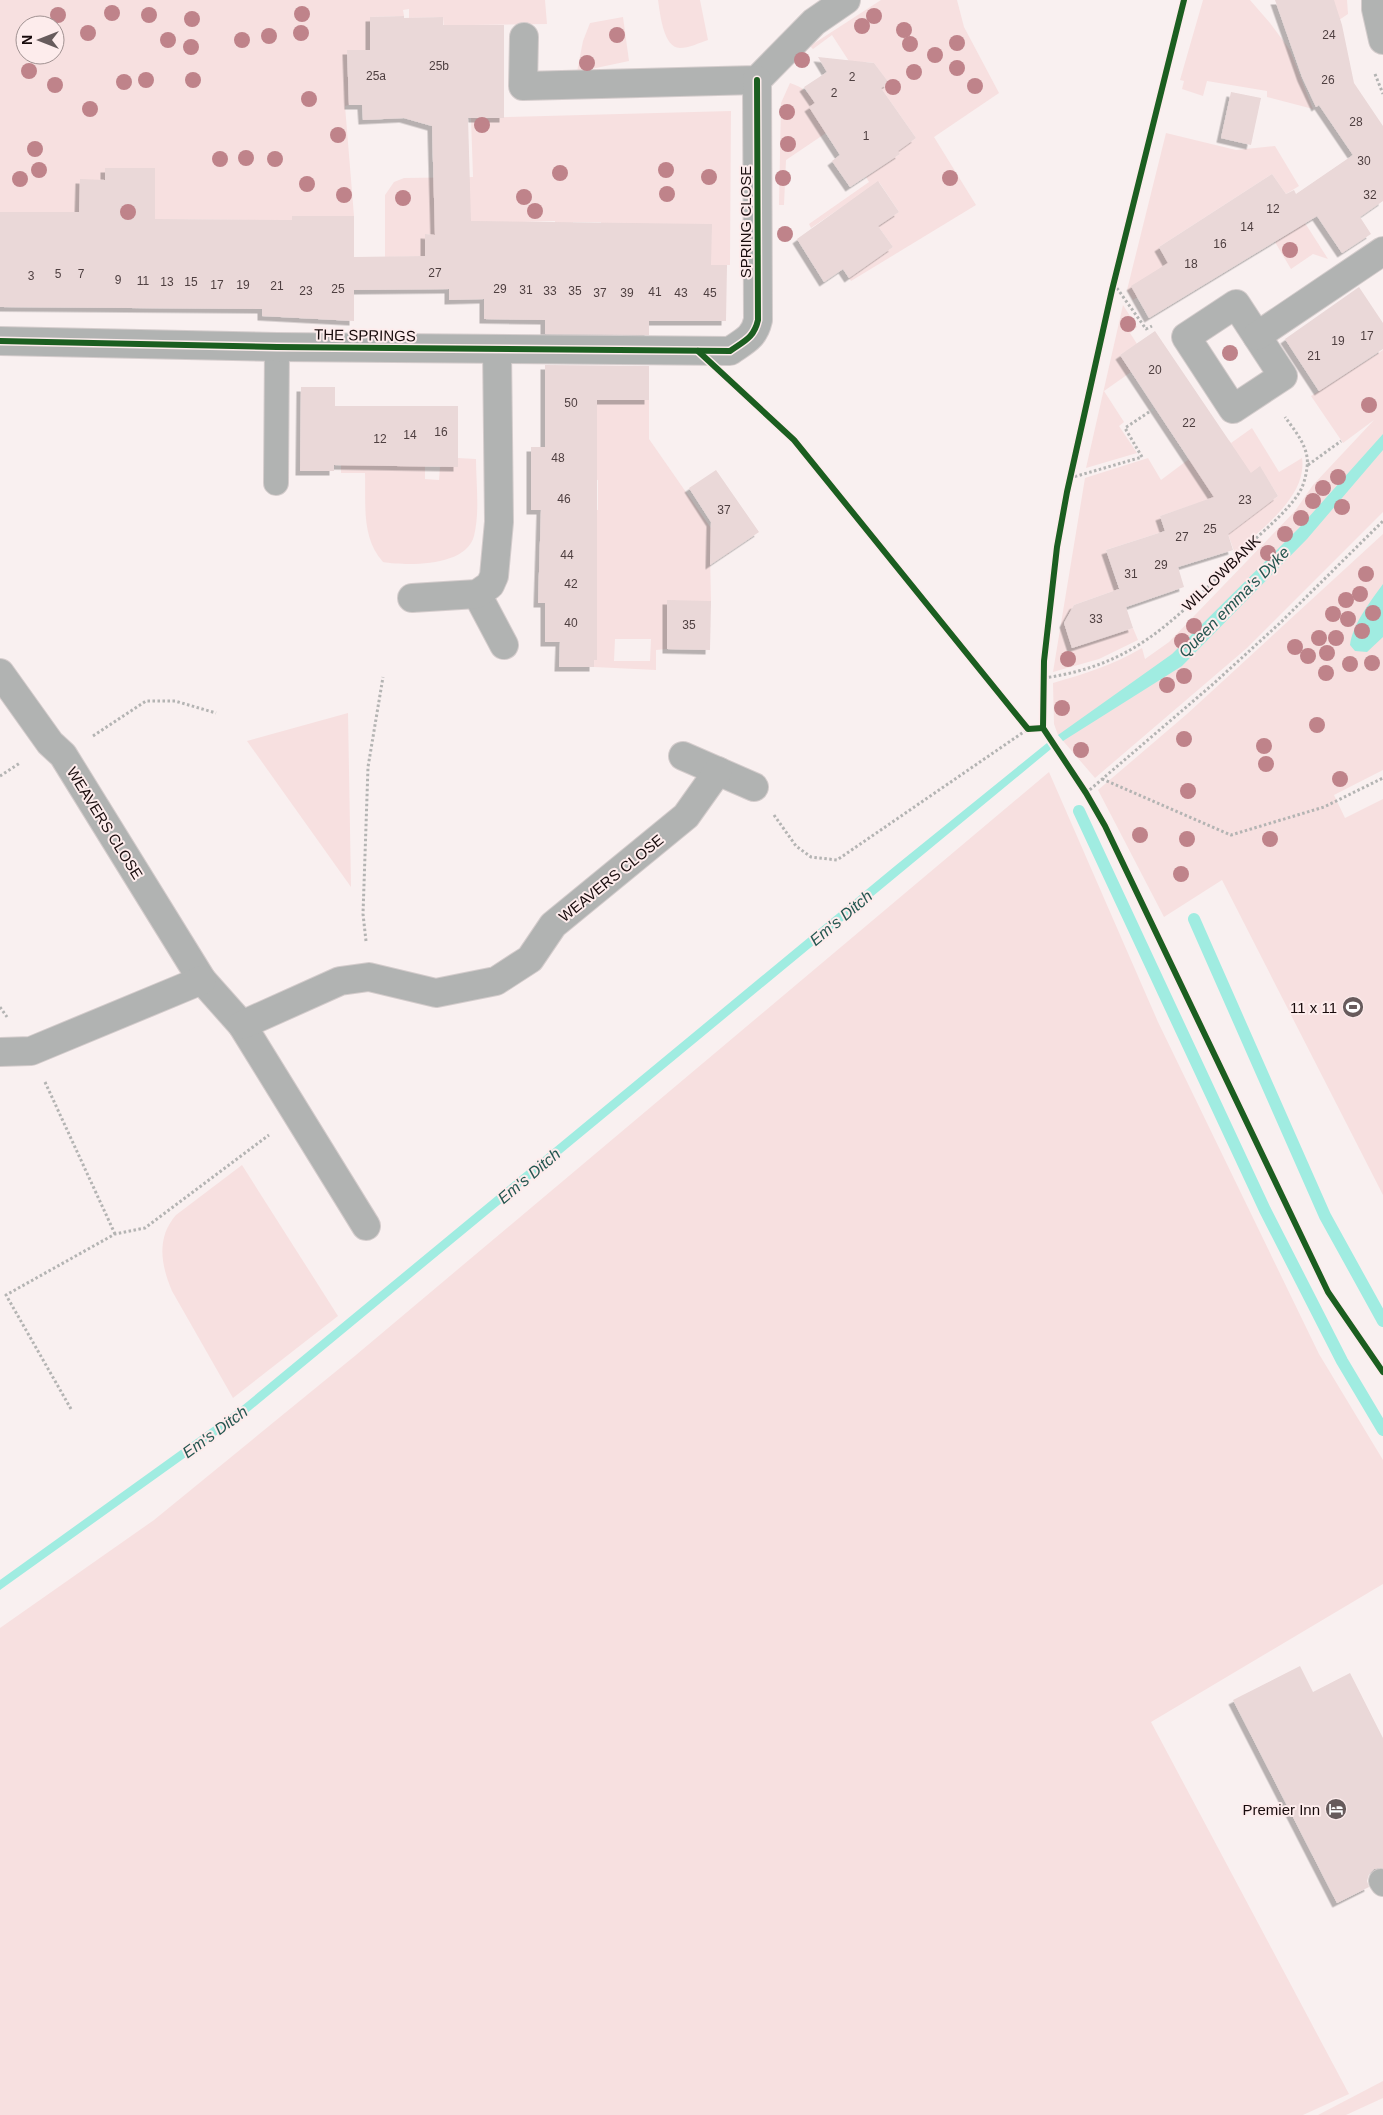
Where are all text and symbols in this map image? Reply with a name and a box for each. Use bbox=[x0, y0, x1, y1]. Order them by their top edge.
north arrow bbox=[15, 15, 65, 65]
house number: 24 bbox=[1322, 28, 1336, 42]
text: N bbox=[19, 35, 35, 45]
house number: 25b bbox=[429, 59, 449, 73]
house number: 25a bbox=[366, 69, 386, 83]
house number: 2 bbox=[849, 70, 856, 84]
house number: 26 bbox=[1321, 73, 1335, 87]
house number: 2 bbox=[831, 86, 838, 100]
house number: 28 bbox=[1349, 115, 1363, 129]
house number: 1 bbox=[863, 129, 870, 143]
house number: 30 bbox=[1357, 154, 1371, 168]
street label: SPRING CLOSE bbox=[737, 166, 754, 278]
house number: 32 bbox=[1363, 188, 1377, 202]
house number: 12 bbox=[1266, 202, 1280, 216]
house number: 14 bbox=[1240, 220, 1254, 234]
house number: 16 bbox=[1213, 237, 1227, 251]
house number: 18 bbox=[1184, 257, 1198, 271]
house number: 27 bbox=[428, 266, 442, 280]
house number: 5 bbox=[55, 267, 62, 281]
house number: 7 bbox=[78, 267, 85, 281]
house number: 3 bbox=[28, 269, 35, 283]
house number: 9 bbox=[115, 273, 122, 287]
house number: 11 bbox=[137, 274, 150, 288]
house number: 13 bbox=[160, 275, 174, 289]
house number: 15 bbox=[184, 275, 198, 289]
house number: 17 bbox=[210, 278, 224, 292]
house number: 19 bbox=[236, 278, 250, 292]
house number: 21 bbox=[270, 279, 284, 293]
house number: 25 bbox=[331, 282, 345, 296]
house number: 29 bbox=[493, 282, 507, 296]
house number: 31 bbox=[519, 283, 533, 297]
house number: 23 bbox=[299, 284, 313, 298]
house number: 33 bbox=[543, 284, 557, 298]
house number: 35 bbox=[568, 284, 582, 298]
house number: 41 bbox=[648, 285, 662, 299]
house number: 37 bbox=[593, 286, 607, 300]
house number: 39 bbox=[620, 286, 634, 300]
house number: 43 bbox=[674, 286, 688, 300]
house number: 45 bbox=[703, 286, 717, 300]
street label: THE SPRINGS bbox=[314, 326, 416, 344]
house number: 17 bbox=[1360, 329, 1374, 343]
house number: 19 bbox=[1331, 334, 1345, 348]
house number: 21 bbox=[1307, 349, 1321, 363]
house number: 20 bbox=[1148, 363, 1162, 377]
house number: 50 bbox=[564, 396, 578, 410]
house number: 22 bbox=[1182, 416, 1196, 430]
house number: 16 bbox=[434, 425, 448, 439]
house number: 14 bbox=[403, 428, 417, 442]
house number: 12 bbox=[373, 432, 387, 446]
house number: 48 bbox=[551, 451, 565, 465]
house number: 46 bbox=[557, 492, 571, 506]
house number: 23 bbox=[1238, 493, 1252, 507]
house number: 37 bbox=[717, 503, 731, 517]
house number: 25 bbox=[1203, 522, 1217, 536]
house number: 27 bbox=[1175, 530, 1189, 544]
street label: WILLOWBANK bbox=[1179, 532, 1263, 614]
water label: Queen emma's Dyke bbox=[1175, 543, 1293, 661]
house number: 44 bbox=[560, 548, 574, 562]
house number: 29 bbox=[1154, 558, 1168, 572]
house number: 31 bbox=[1124, 567, 1138, 581]
house number: 42 bbox=[564, 577, 578, 591]
house number: 33 bbox=[1089, 612, 1103, 626]
house number: 40 bbox=[564, 616, 578, 630]
house number: 35 bbox=[682, 618, 696, 632]
street label: WEAVERS CLOSE bbox=[64, 764, 146, 882]
street label: WEAVERS CLOSE bbox=[556, 831, 666, 925]
water label: Em's Ditch bbox=[806, 887, 876, 949]
sports icon: 11 x 11 bbox=[1341, 995, 1365, 1019]
place label: 11 x 11 bbox=[1290, 999, 1337, 1016]
water label: Em's Ditch bbox=[494, 1145, 564, 1207]
water label: Em's Ditch bbox=[179, 1403, 251, 1461]
hotel icon: Premier Inn bbox=[1324, 1797, 1348, 1821]
place label: Premier Inn bbox=[1242, 1801, 1320, 1818]

